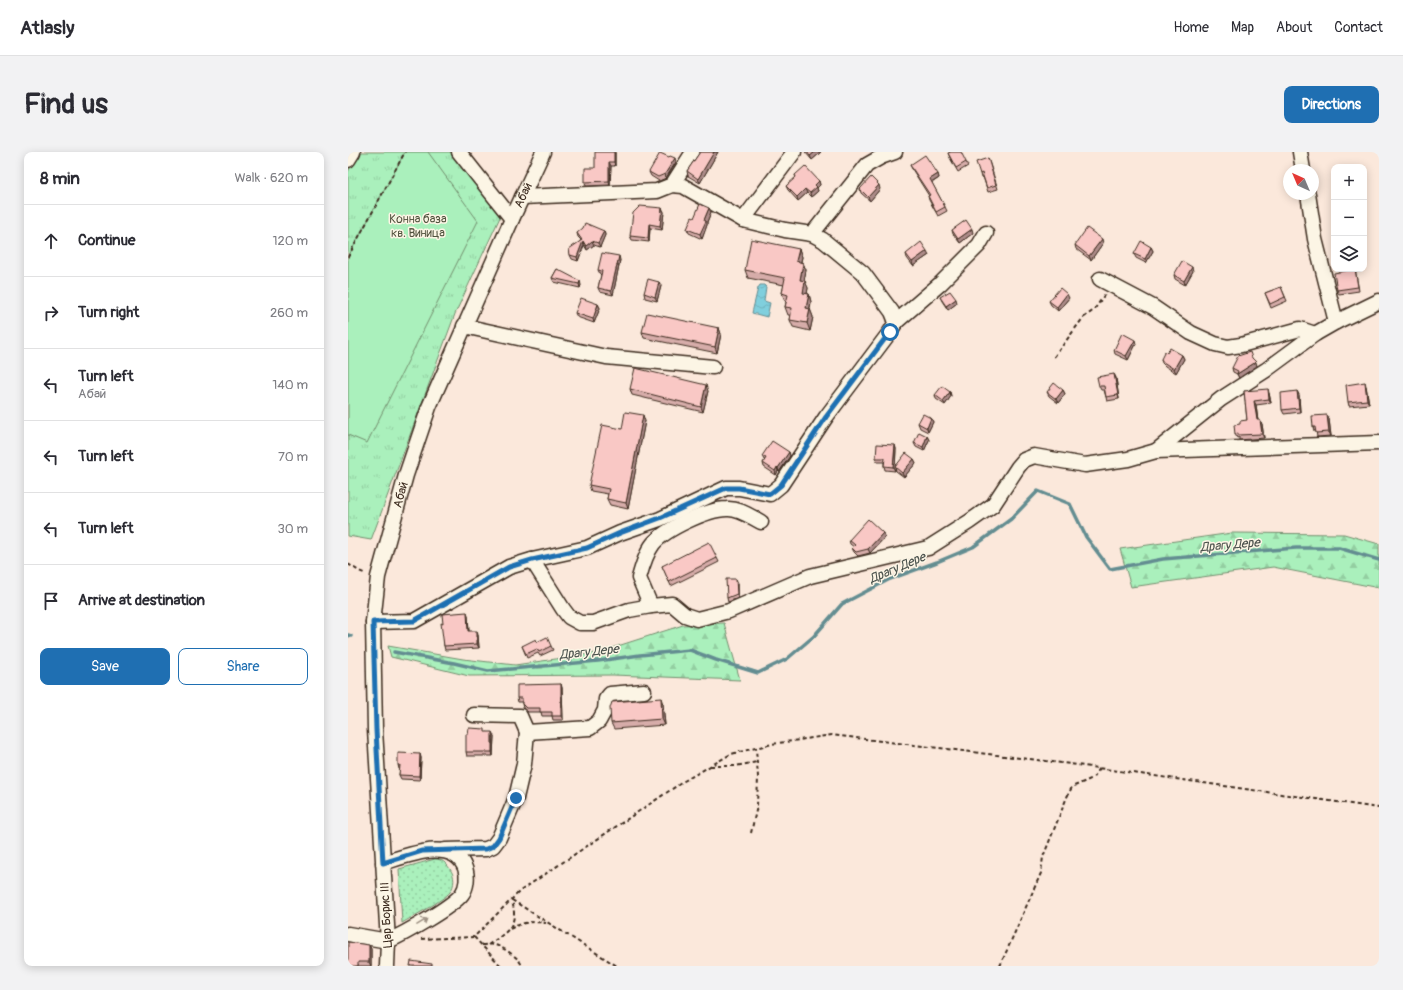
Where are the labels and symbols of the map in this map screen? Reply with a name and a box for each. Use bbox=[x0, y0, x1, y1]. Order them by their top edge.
north arrow bbox=[1283, 164, 1319, 200]
street label: Абай bbox=[511, 180, 536, 210]
park label: Конна база кв. Виница bbox=[389, 212, 447, 241]
route start bbox=[881, 323, 899, 341]
street label: Абай bbox=[390, 480, 412, 509]
water label: Драгу Дере bbox=[1199, 534, 1262, 556]
water label: Драгу Дере bbox=[866, 548, 929, 587]
water label: Драгу Дере bbox=[558, 641, 621, 663]
route end bbox=[507, 789, 525, 807]
street label: Цар Борис III bbox=[377, 882, 396, 948]
one-way arrow bbox=[416, 918, 427, 926]

